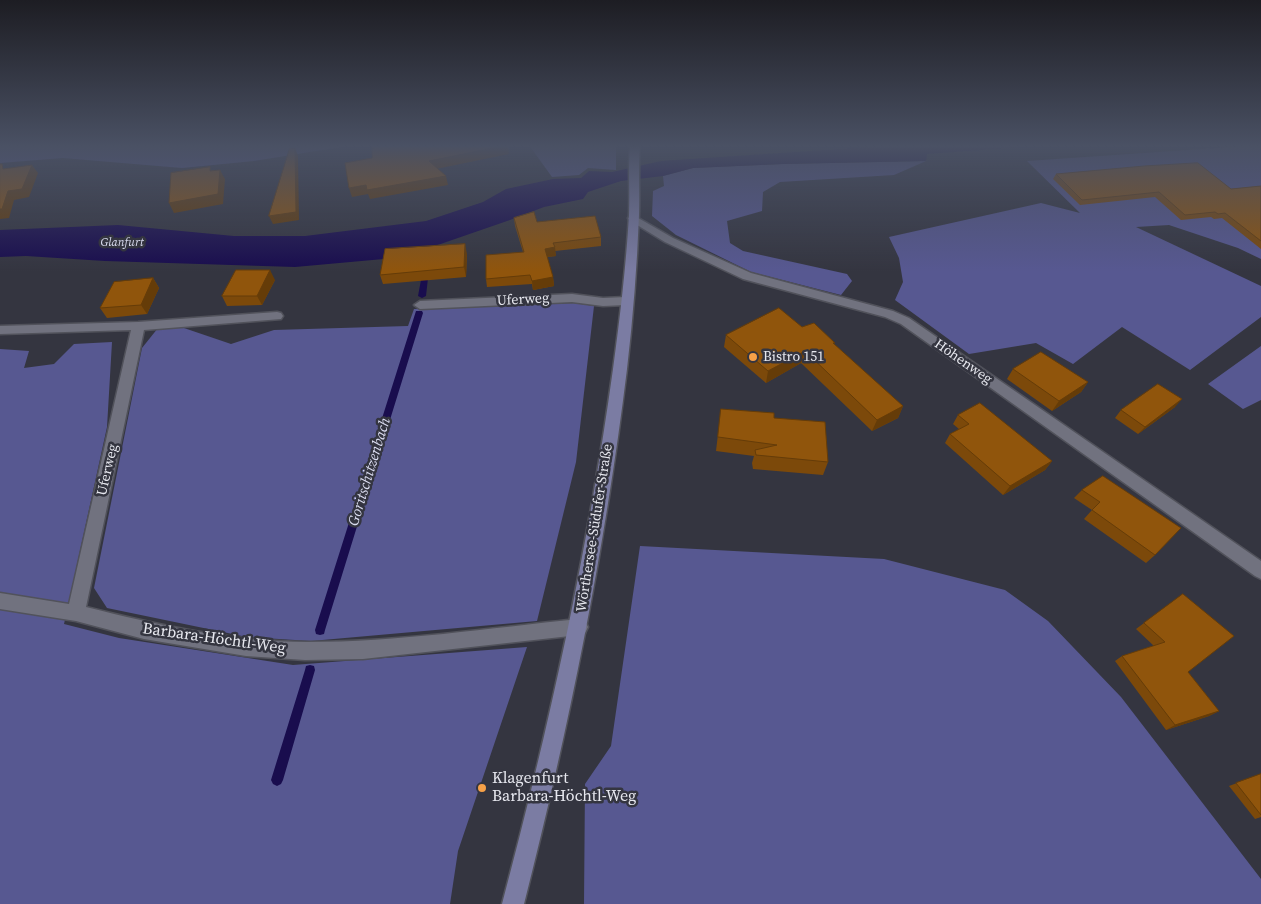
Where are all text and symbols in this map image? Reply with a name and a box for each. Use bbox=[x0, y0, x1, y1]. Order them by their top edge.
water label: Glanfurt bbox=[100, 236, 144, 250]
street label: Uferweg bbox=[496, 290, 550, 310]
street label: Höhenweg bbox=[931, 336, 995, 388]
place label: Bistro 151 bbox=[763, 349, 824, 365]
marker: Bistro 151 bbox=[747, 351, 759, 363]
water label: Goritschitzenbach bbox=[345, 416, 395, 528]
street label: Uferweg bbox=[94, 442, 122, 498]
street label: Wörthersee-Südufer-Straße bbox=[573, 443, 617, 613]
street label: Barbara-Höchtl-Weg bbox=[141, 619, 287, 659]
place label: Klagenfurt Barbara-Höchtl-Weg bbox=[492, 769, 636, 807]
marker: Klagenfurt Barbara-Höchtl-Weg bbox=[476, 782, 488, 794]

